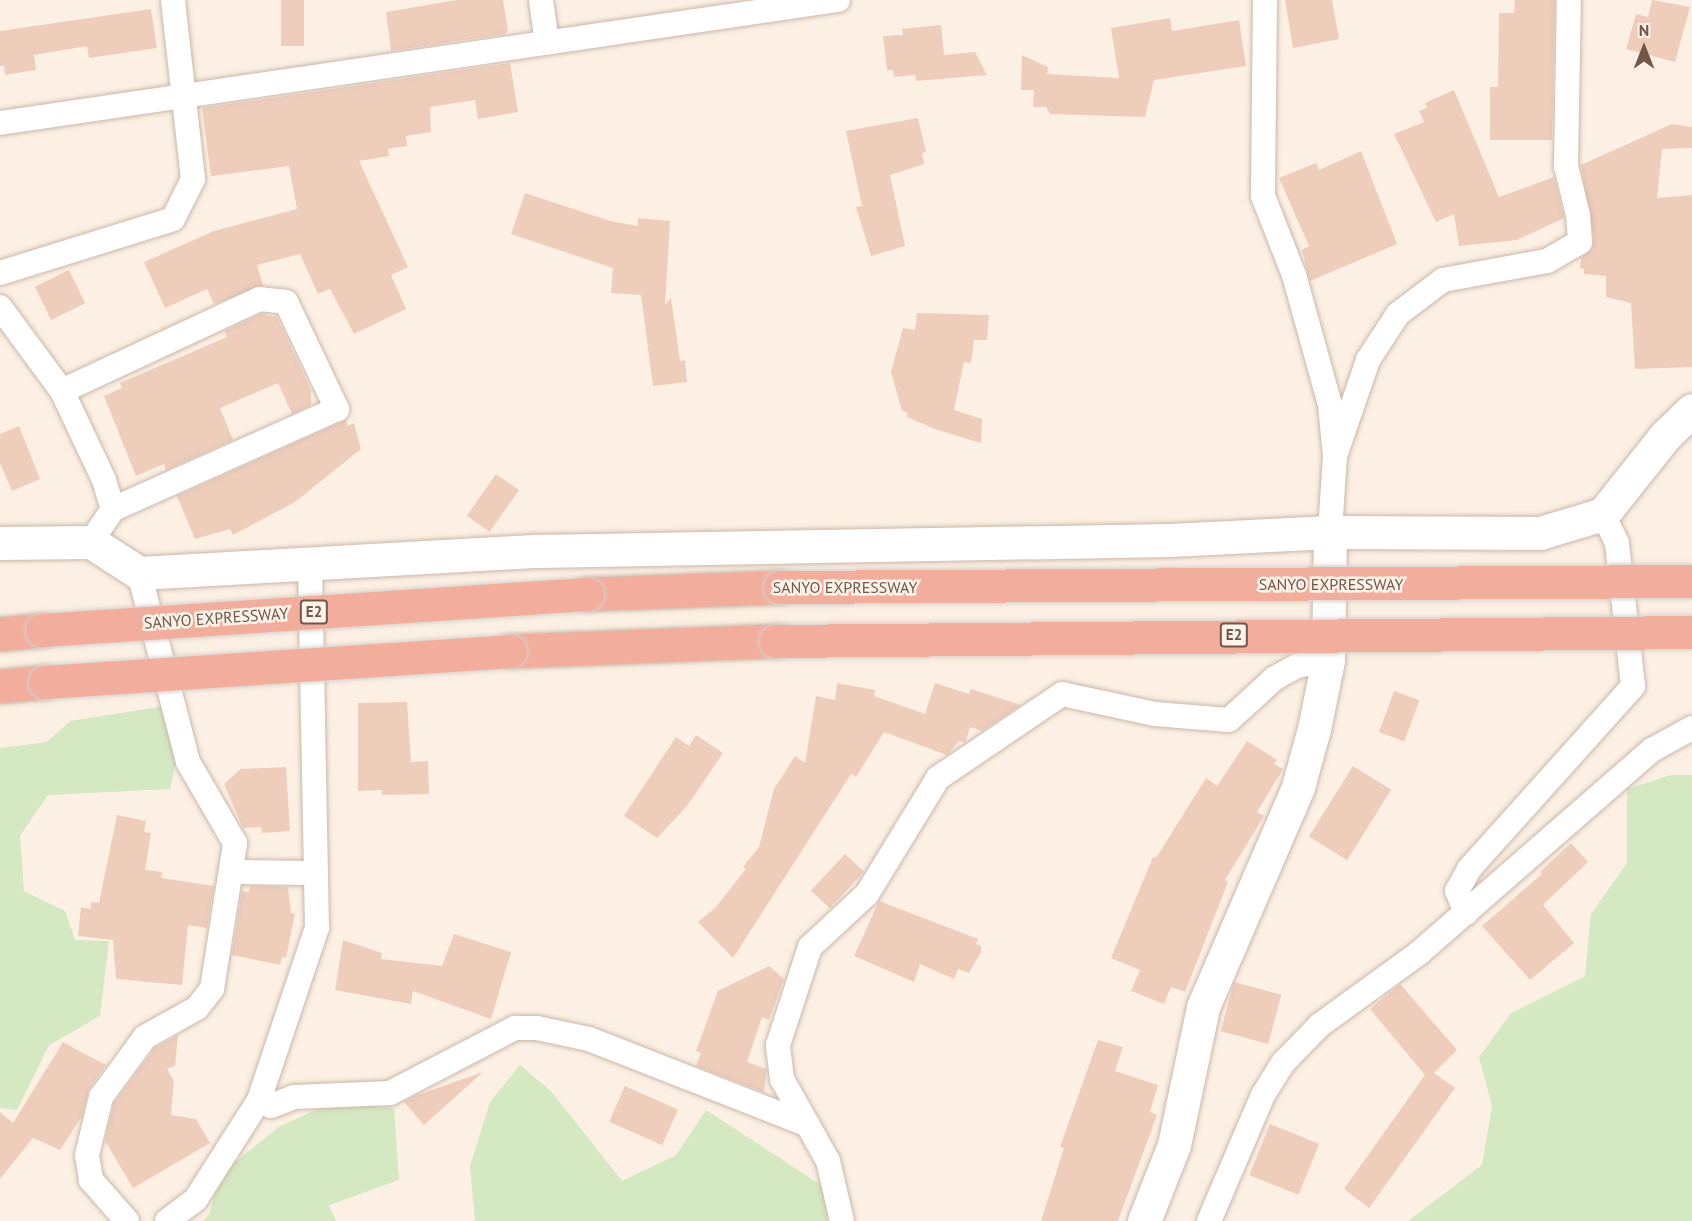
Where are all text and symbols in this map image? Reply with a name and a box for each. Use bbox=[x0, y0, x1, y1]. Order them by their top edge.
north arrow bbox=[1614, 18, 1674, 78]
text: N bbox=[1639, 20, 1649, 40]
street label: SANYO EXPRESSWAY bbox=[1259, 574, 1403, 594]
street label: SANYO EXPRESSWAY bbox=[773, 577, 917, 597]
road number: E2 bbox=[299, 600, 329, 624]
street label: SANYO EXPRESSWAY bbox=[143, 603, 289, 633]
road number: E2 bbox=[1219, 623, 1249, 647]

